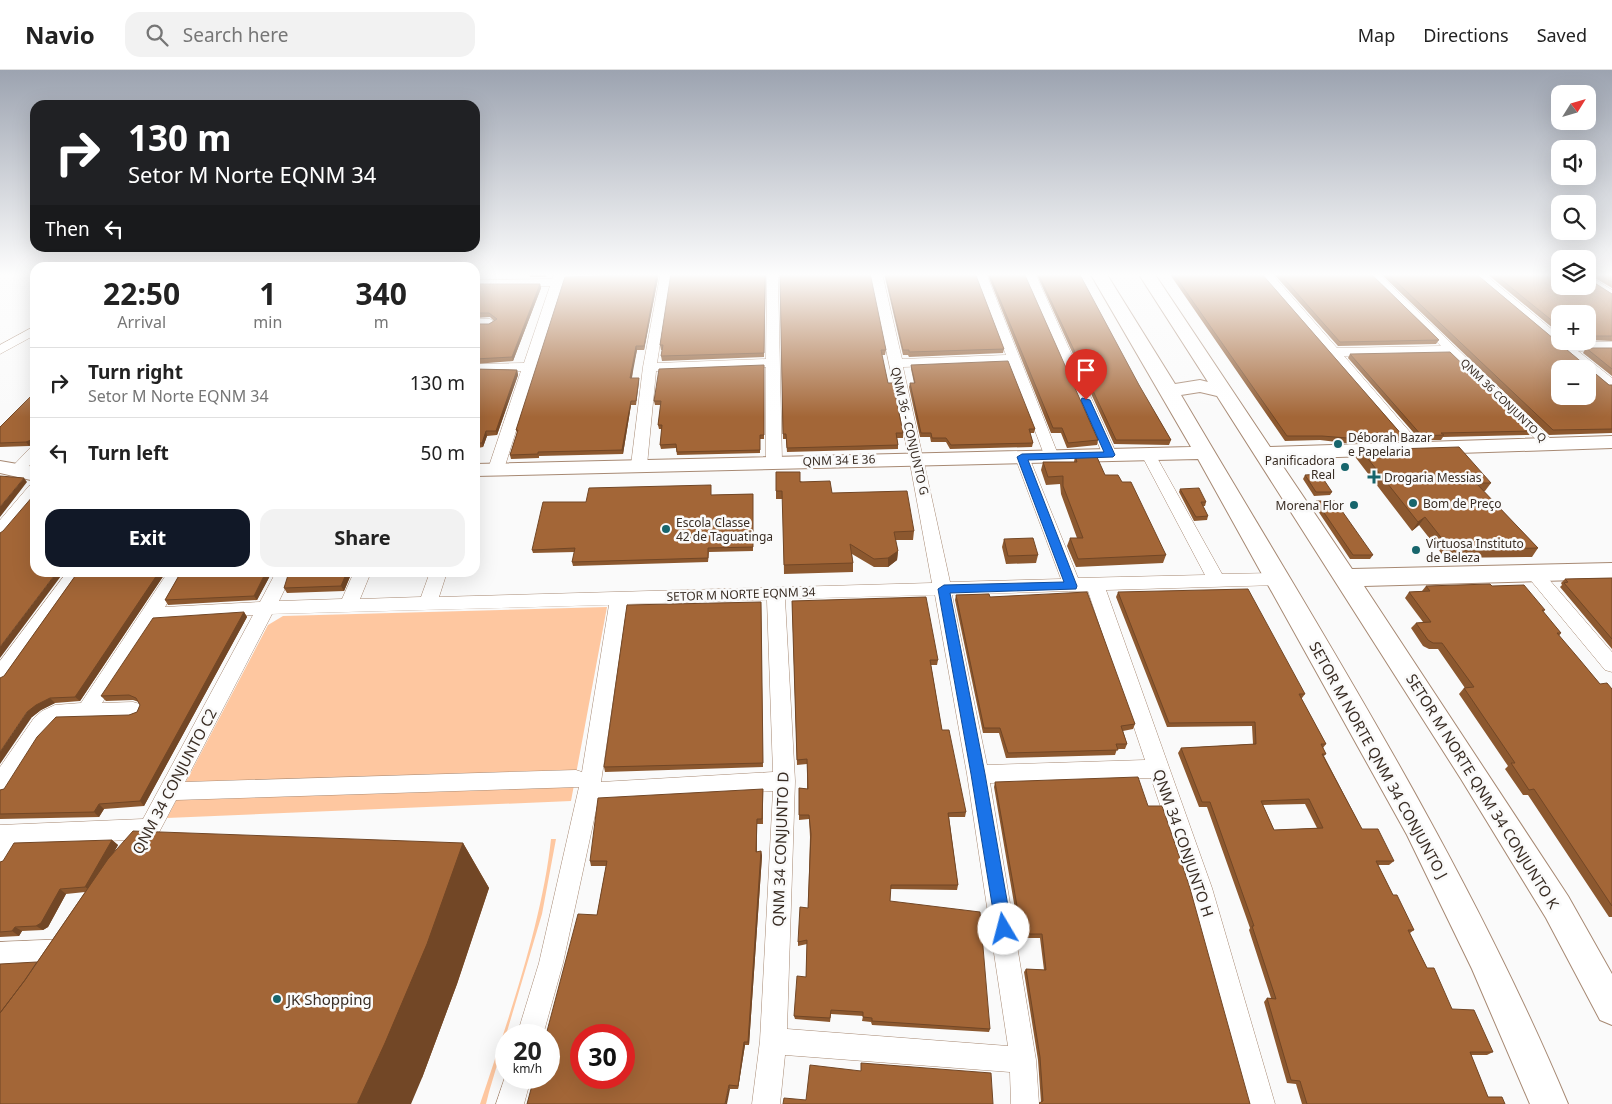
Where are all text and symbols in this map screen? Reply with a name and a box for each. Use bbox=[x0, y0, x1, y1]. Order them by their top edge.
search box bbox=[125, 12, 475, 57]
text: Navio bbox=[25, 18, 95, 51]
icon: search bbox=[143, 21, 171, 49]
text: Search here bbox=[183, 22, 289, 48]
text: Map bbox=[1358, 23, 1395, 47]
text: Directions bbox=[1423, 23, 1509, 47]
text: Saved bbox=[1537, 23, 1587, 47]
north arrow bbox=[1551, 85, 1596, 130]
map controls bbox=[1551, 85, 1596, 405]
text: 130 m bbox=[128, 114, 231, 161]
icon: right bbox=[45, 120, 110, 185]
button: sound bbox=[1551, 140, 1596, 185]
text: Setor M Norte EQNM 34 bbox=[128, 159, 376, 189]
button: search bbox=[1551, 195, 1596, 240]
icon: left bbox=[100, 215, 128, 243]
text: Then bbox=[45, 216, 90, 242]
button: layers bbox=[1551, 250, 1596, 295]
text: 22:50 bbox=[103, 273, 180, 314]
text: 1 bbox=[259, 273, 276, 314]
text: 340 bbox=[355, 273, 407, 314]
button: + bbox=[1551, 305, 1596, 350]
text: Arrival bbox=[117, 311, 166, 333]
text: min bbox=[253, 311, 282, 333]
text: m bbox=[374, 311, 389, 333]
pin bbox=[1065, 349, 1107, 400]
street label: QNM 36 CONJUNTO Q bbox=[1458, 355, 1550, 445]
icon: arrive bbox=[1072, 356, 1100, 384]
text: Turn right bbox=[88, 359, 183, 385]
button: − bbox=[1551, 360, 1596, 405]
street label: QNM 36 - CONJUNTO G bbox=[887, 365, 933, 497]
icon: right bbox=[45, 369, 73, 397]
text: 130 m bbox=[410, 370, 465, 396]
text: Setor M Norte EQNM 34 bbox=[88, 385, 269, 407]
place label: Déborah Bazar e Papelaria bbox=[1348, 429, 1432, 460]
marker: Déborah Bazar e Papelaria bbox=[1332, 438, 1344, 450]
icon: left bbox=[45, 439, 73, 467]
text: Turn left bbox=[88, 440, 169, 466]
text: 50 m bbox=[421, 440, 465, 466]
street label: QNM 34 E 36 bbox=[802, 450, 876, 470]
place label: Panificadora Real bbox=[1265, 452, 1335, 483]
marker: Panificadora Real bbox=[1339, 461, 1351, 473]
place label: Drogaria Messias bbox=[1384, 469, 1482, 486]
marker: Drogaria Messias bbox=[1368, 471, 1380, 483]
place label: Bom de Preço bbox=[1423, 495, 1501, 512]
place label: Morena Flor bbox=[1276, 497, 1344, 514]
marker: Bom de Preço bbox=[1407, 497, 1419, 509]
marker: Morena Flor bbox=[1348, 499, 1360, 511]
button: Exit bbox=[45, 509, 250, 567]
button: Share bbox=[260, 509, 465, 567]
place label: Escola Classe 42 de Taguatinga bbox=[676, 514, 773, 545]
marker: Escola Classe 42 de Taguatinga bbox=[660, 523, 672, 535]
place label: Virtuosa Instituto de Beleza bbox=[1426, 535, 1524, 566]
marker: Virtuosa Instituto de Beleza bbox=[1410, 544, 1422, 556]
street label: SETOR M NORTE EQNM 34 bbox=[666, 583, 816, 605]
street label: SETOR M NORTE QNM 34 CONJUNTO J bbox=[1305, 638, 1453, 882]
street label: SETOR M NORTE QNM 34 CONJUNTO K bbox=[1402, 670, 1564, 913]
street label: QNM 34 CONJUNTO C2 bbox=[127, 705, 221, 857]
street label: QNM 34 CONJUNTO H bbox=[1149, 766, 1219, 920]
street label: QNM 34 CONJUNTO D bbox=[767, 771, 793, 927]
position arrow bbox=[977, 902, 1029, 954]
place label: JK Shopping bbox=[285, 989, 372, 1009]
marker: JK Shopping bbox=[271, 993, 283, 1005]
speed limit sign: 30 bbox=[570, 1024, 635, 1089]
text: 20 bbox=[513, 1033, 542, 1067]
text: km/h bbox=[513, 1060, 542, 1077]

